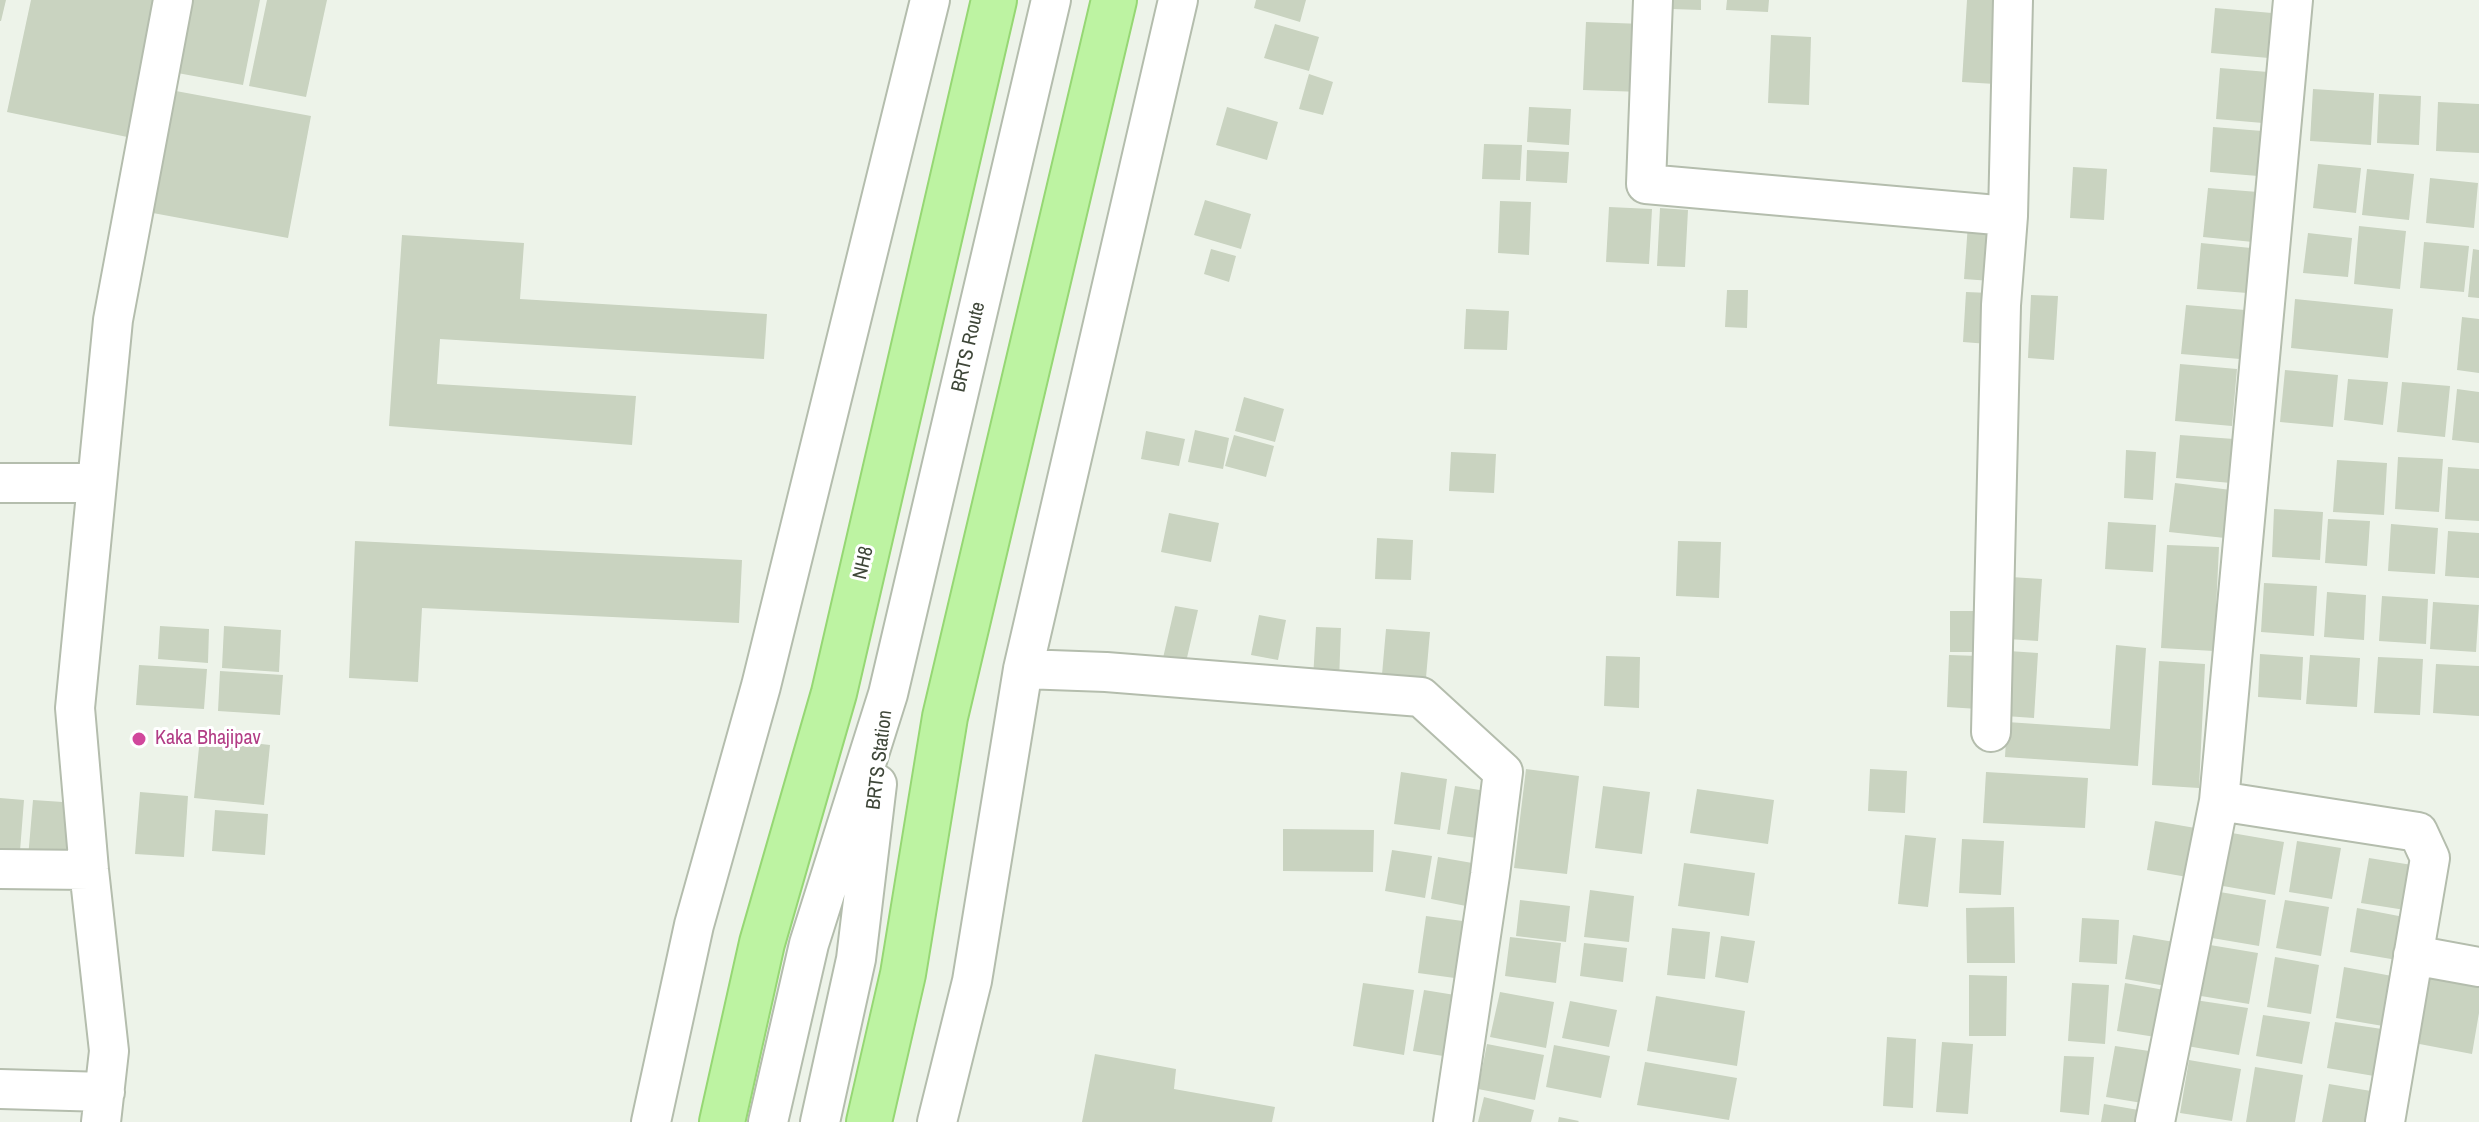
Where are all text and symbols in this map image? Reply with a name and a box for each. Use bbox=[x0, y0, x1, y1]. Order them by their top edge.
street label: BRTS Route bbox=[947, 300, 991, 394]
street label: NH8 bbox=[849, 544, 879, 582]
street label: BRTS Station bbox=[862, 709, 898, 811]
place label: Kaka Bhajipav bbox=[155, 727, 261, 751]
marker: Kaka Bhajipav bbox=[130, 730, 148, 748]

